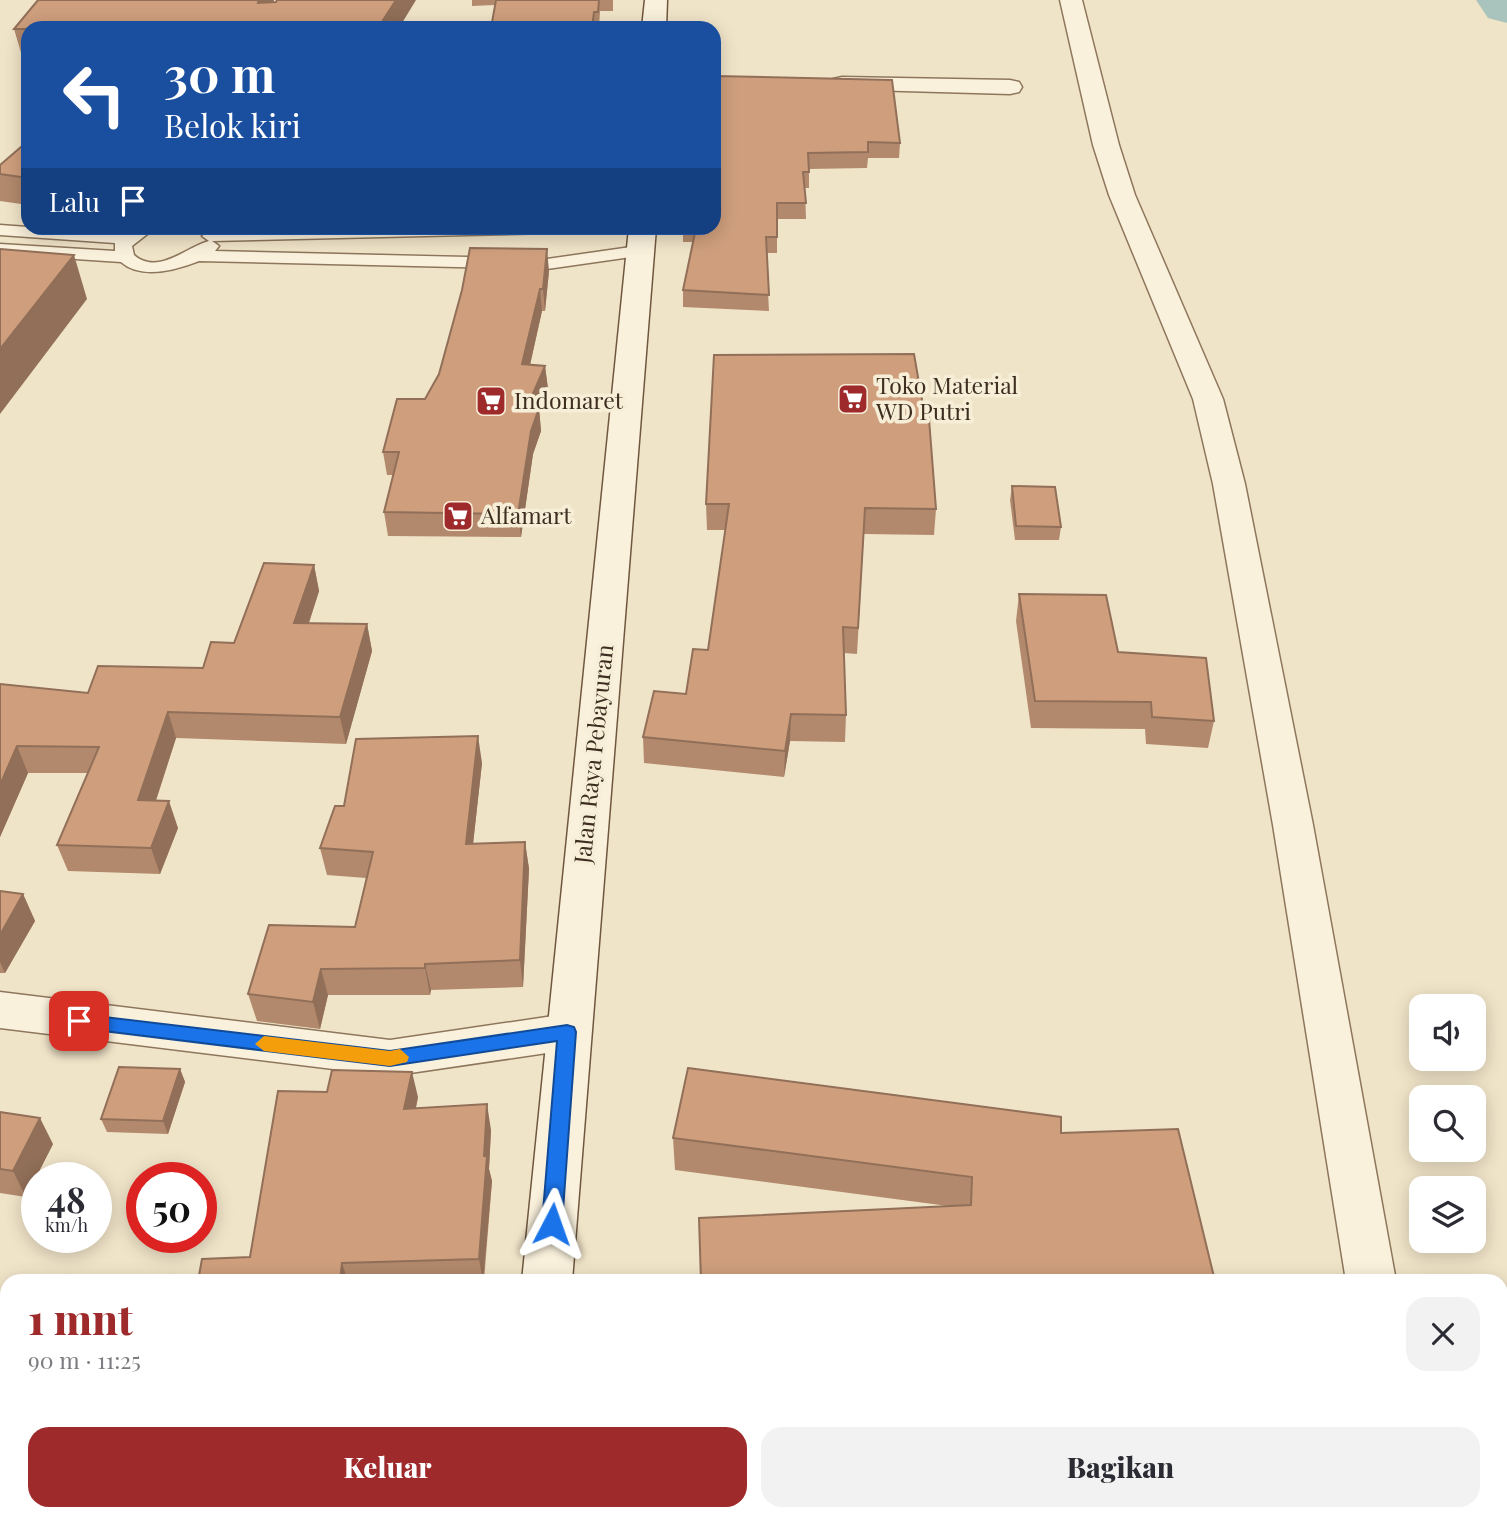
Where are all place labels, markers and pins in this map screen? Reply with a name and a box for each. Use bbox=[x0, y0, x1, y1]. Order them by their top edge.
place label: Toko Material WD Putri bbox=[875, 369, 1019, 426]
supermarket icon: Toko Material WD Putri bbox=[836, 382, 870, 416]
supermarket icon: Indomaret bbox=[474, 384, 508, 418]
place label: Indomaret bbox=[514, 384, 624, 415]
supermarket icon: Alfamart bbox=[441, 499, 475, 533]
place label: Alfamart bbox=[480, 499, 572, 530]
pin bbox=[49, 991, 109, 1051]

